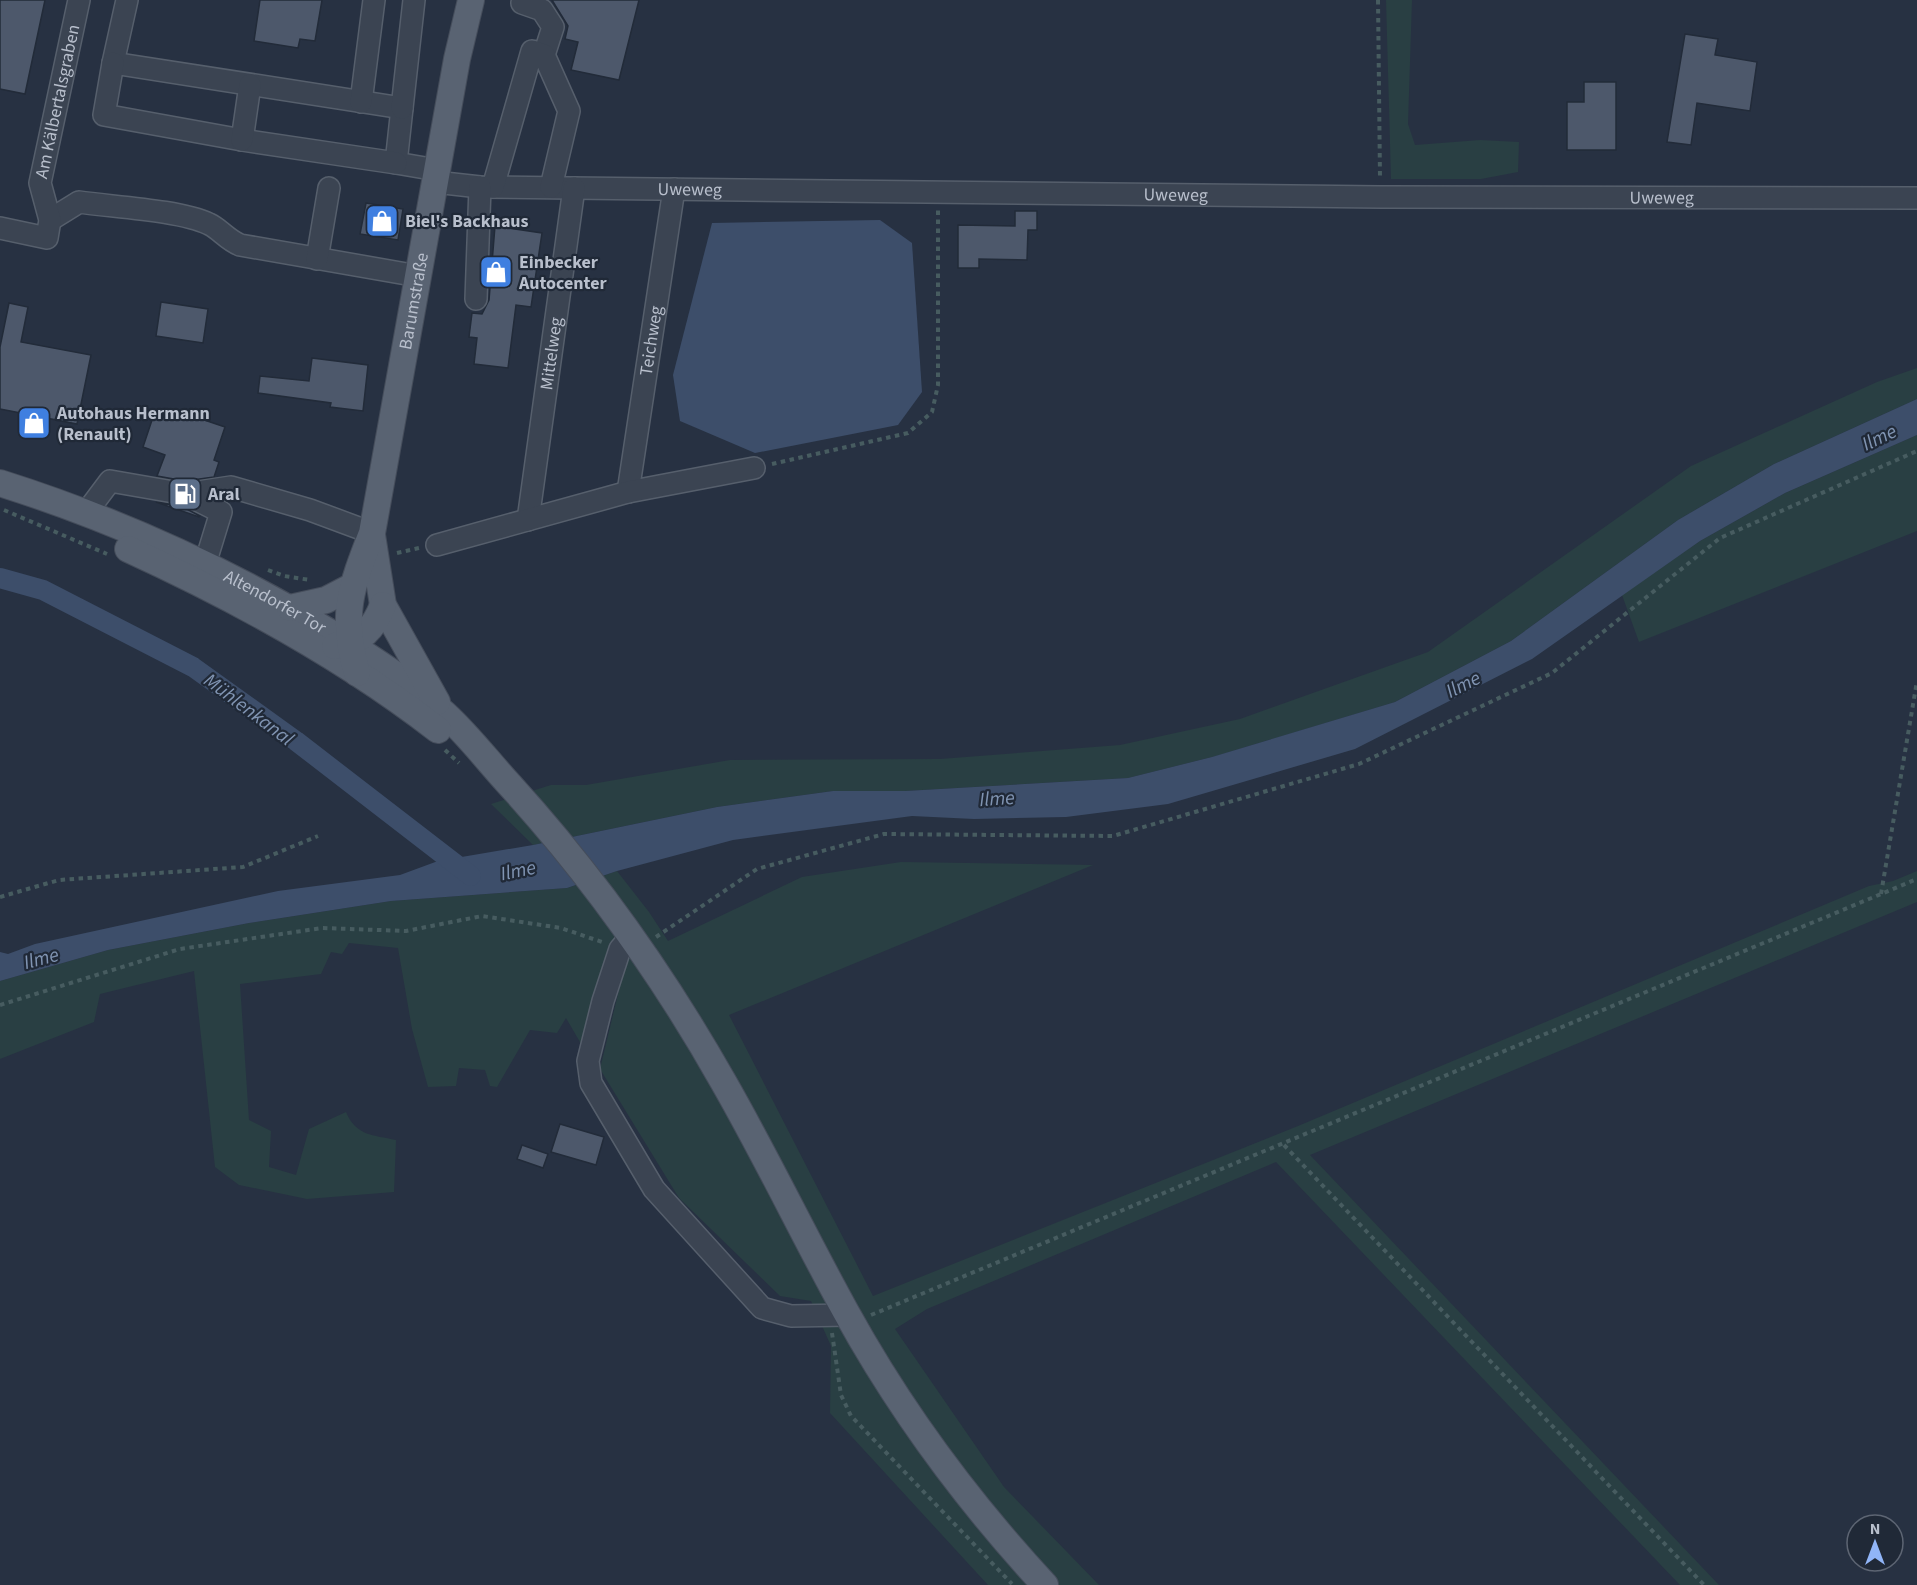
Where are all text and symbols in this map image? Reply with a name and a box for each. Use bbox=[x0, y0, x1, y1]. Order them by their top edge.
street label: Am Kälbertalsgraben bbox=[29, 22, 86, 181]
street label: Uweweg bbox=[657, 177, 722, 203]
street label: Uweweg bbox=[1143, 182, 1208, 208]
street label: Uweweg bbox=[1630, 185, 1694, 211]
shop icon: Biel's Backhaus bbox=[364, 203, 400, 239]
place label: Biel's Backhaus bbox=[405, 209, 529, 234]
place label: Einbecker Autocenter bbox=[518, 250, 607, 296]
street label: Barumstraße bbox=[393, 251, 435, 352]
shop icon: Einbecker Autocenter bbox=[478, 254, 514, 290]
street label: Teichweg bbox=[634, 304, 669, 378]
street label: Mittelweg bbox=[534, 316, 569, 392]
place label: Autohaus Hermann (Renault) bbox=[56, 401, 210, 447]
shop icon: Autohaus Hermann (Renault) bbox=[16, 405, 52, 441]
water label: Ilme bbox=[1857, 418, 1902, 458]
fuel station icon: Aral bbox=[167, 476, 203, 512]
place label: Aral bbox=[207, 482, 240, 507]
street label: Altendorfer Tor bbox=[219, 564, 331, 641]
water label: Ilme bbox=[1441, 664, 1486, 705]
water label: Mühlenkanal bbox=[198, 667, 299, 753]
water label: Ilme bbox=[978, 784, 1016, 814]
water label: Ilme bbox=[498, 854, 538, 888]
water label: Ilme bbox=[20, 941, 62, 977]
north arrow bbox=[1845, 1513, 1905, 1573]
text: N bbox=[1870, 1518, 1880, 1540]

